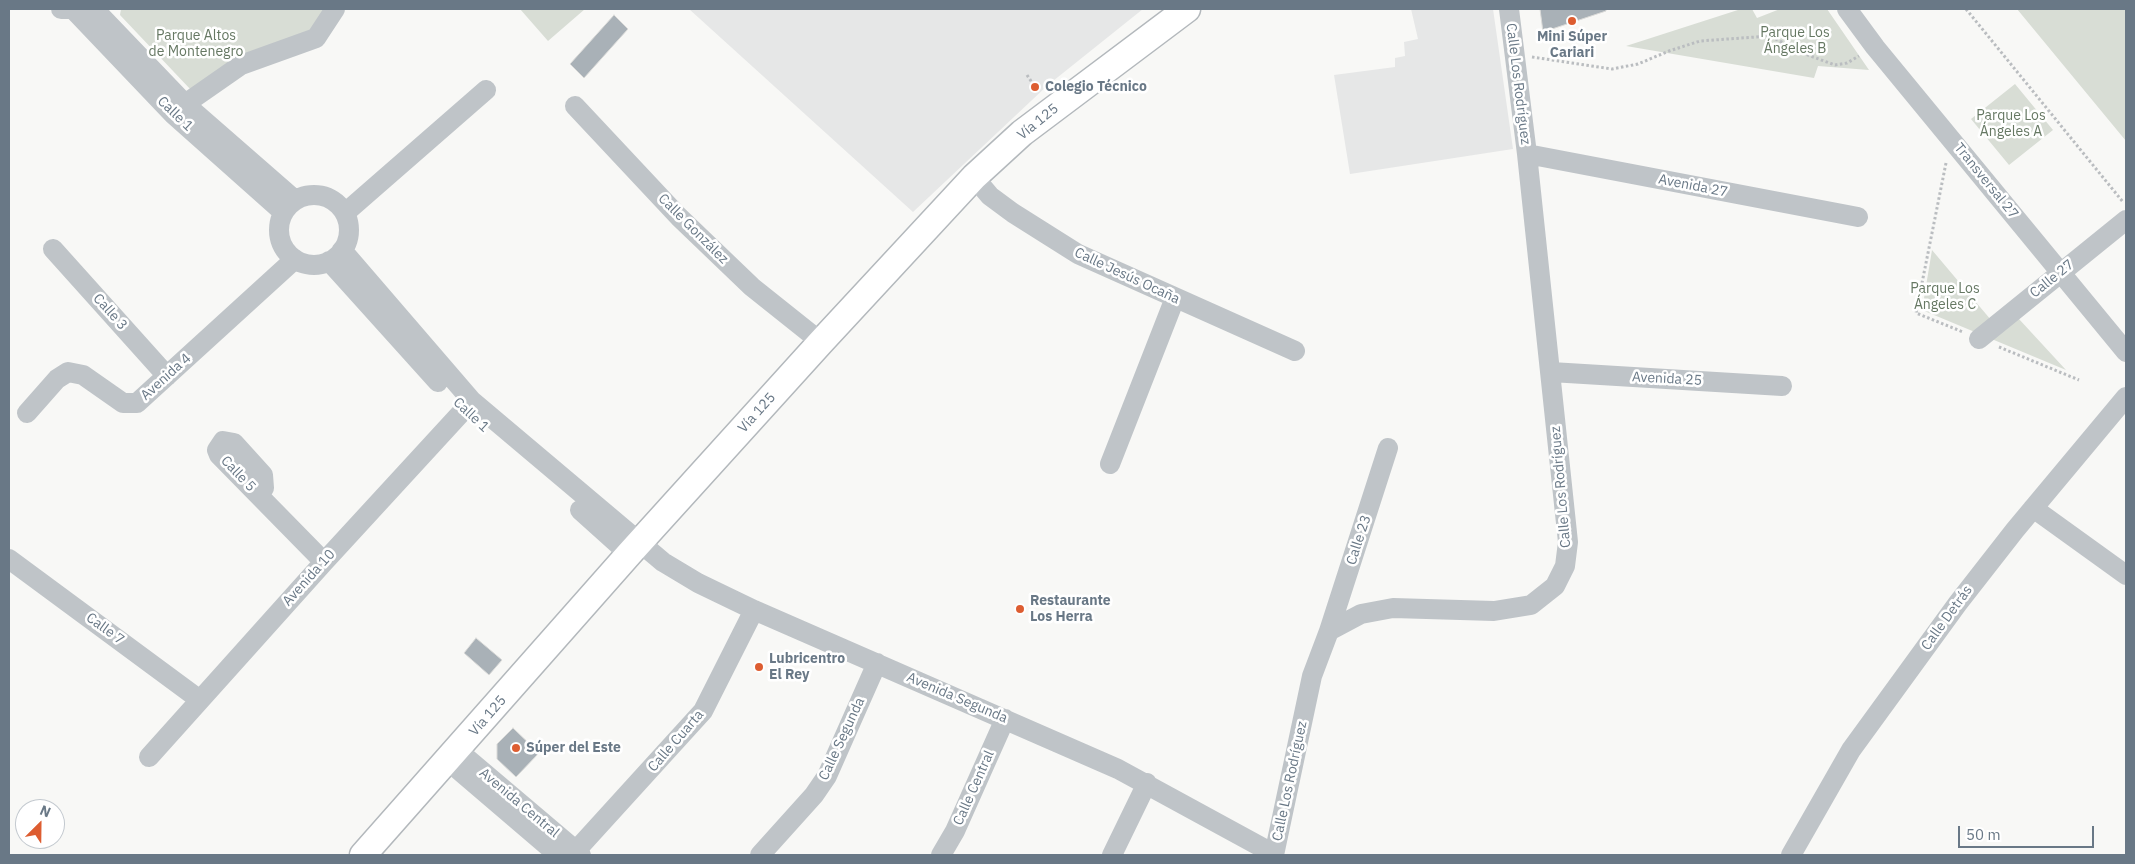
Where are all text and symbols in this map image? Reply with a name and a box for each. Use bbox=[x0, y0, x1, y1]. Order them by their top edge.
marker: Mini Súper Cariari bbox=[1566, 15, 1578, 27]
street label: Calle Los Rodríguez bbox=[1502, 22, 1534, 146]
park label: Parque Los Ángeles B bbox=[1760, 25, 1830, 58]
park label: Parque Altos de Montenegro bbox=[149, 28, 243, 60]
place label: Mini Súper Cariari bbox=[1537, 29, 1607, 62]
place label: Colegio Técnico bbox=[1045, 79, 1147, 95]
marker: Colegio Técnico bbox=[1029, 81, 1041, 93]
street label: Calle 1 bbox=[154, 93, 196, 135]
street label: Vía 125 bbox=[1014, 100, 1062, 144]
park label: Parque Los Ángeles A bbox=[1976, 108, 2046, 140]
street label: Transversal 27 bbox=[1950, 140, 2022, 222]
street label: Avenida 27 bbox=[1657, 171, 1729, 201]
street label: Calle González bbox=[654, 190, 732, 268]
street label: Calle Jesús Ocaña bbox=[1072, 244, 1182, 308]
street label: Calle 27 bbox=[2027, 256, 2077, 302]
park label: Parque Los Ángeles C bbox=[1910, 281, 1980, 314]
street label: Calle 3 bbox=[89, 290, 131, 334]
street label: Avenida 4 bbox=[137, 350, 195, 404]
street label: Avenida 25 bbox=[1631, 369, 1703, 389]
street label: Vía 125 bbox=[735, 390, 779, 436]
street label: Calle 1 bbox=[450, 394, 492, 436]
street label: Calle Los Rodríguez bbox=[1547, 425, 1575, 549]
street label: Calle 5 bbox=[217, 453, 259, 495]
street label: Calle 23 bbox=[1343, 513, 1375, 567]
street label: Avenida 10 bbox=[279, 546, 339, 610]
street label: Calle Detrás bbox=[1918, 582, 1976, 654]
place label: Restaurante Los Herra bbox=[1030, 593, 1111, 626]
marker: Restaurante Los Herra bbox=[1014, 603, 1026, 615]
street label: Calle 7 bbox=[83, 610, 127, 648]
place label: Lubricentro El Rey bbox=[769, 651, 845, 684]
marker: Lubricentro El Rey bbox=[753, 661, 765, 673]
street label: Avenida Segunda bbox=[904, 669, 1010, 727]
street label: Vía 125 bbox=[466, 692, 510, 740]
street label: Calle Segunda bbox=[816, 695, 868, 783]
street label: Calle Cuarta bbox=[645, 707, 707, 775]
street label: Calle Los Rodríguez bbox=[1269, 719, 1311, 843]
place label: Súper del Este bbox=[526, 740, 621, 756]
marker: Súper del Este bbox=[510, 742, 522, 754]
street label: Calle Central bbox=[950, 748, 998, 828]
street label: Avenida Central bbox=[476, 765, 562, 841]
north arrow bbox=[15, 799, 65, 849]
text: N bbox=[37, 801, 54, 821]
scale bar bbox=[1960, 816, 2096, 848]
text: 50 m bbox=[1966, 825, 2001, 844]

